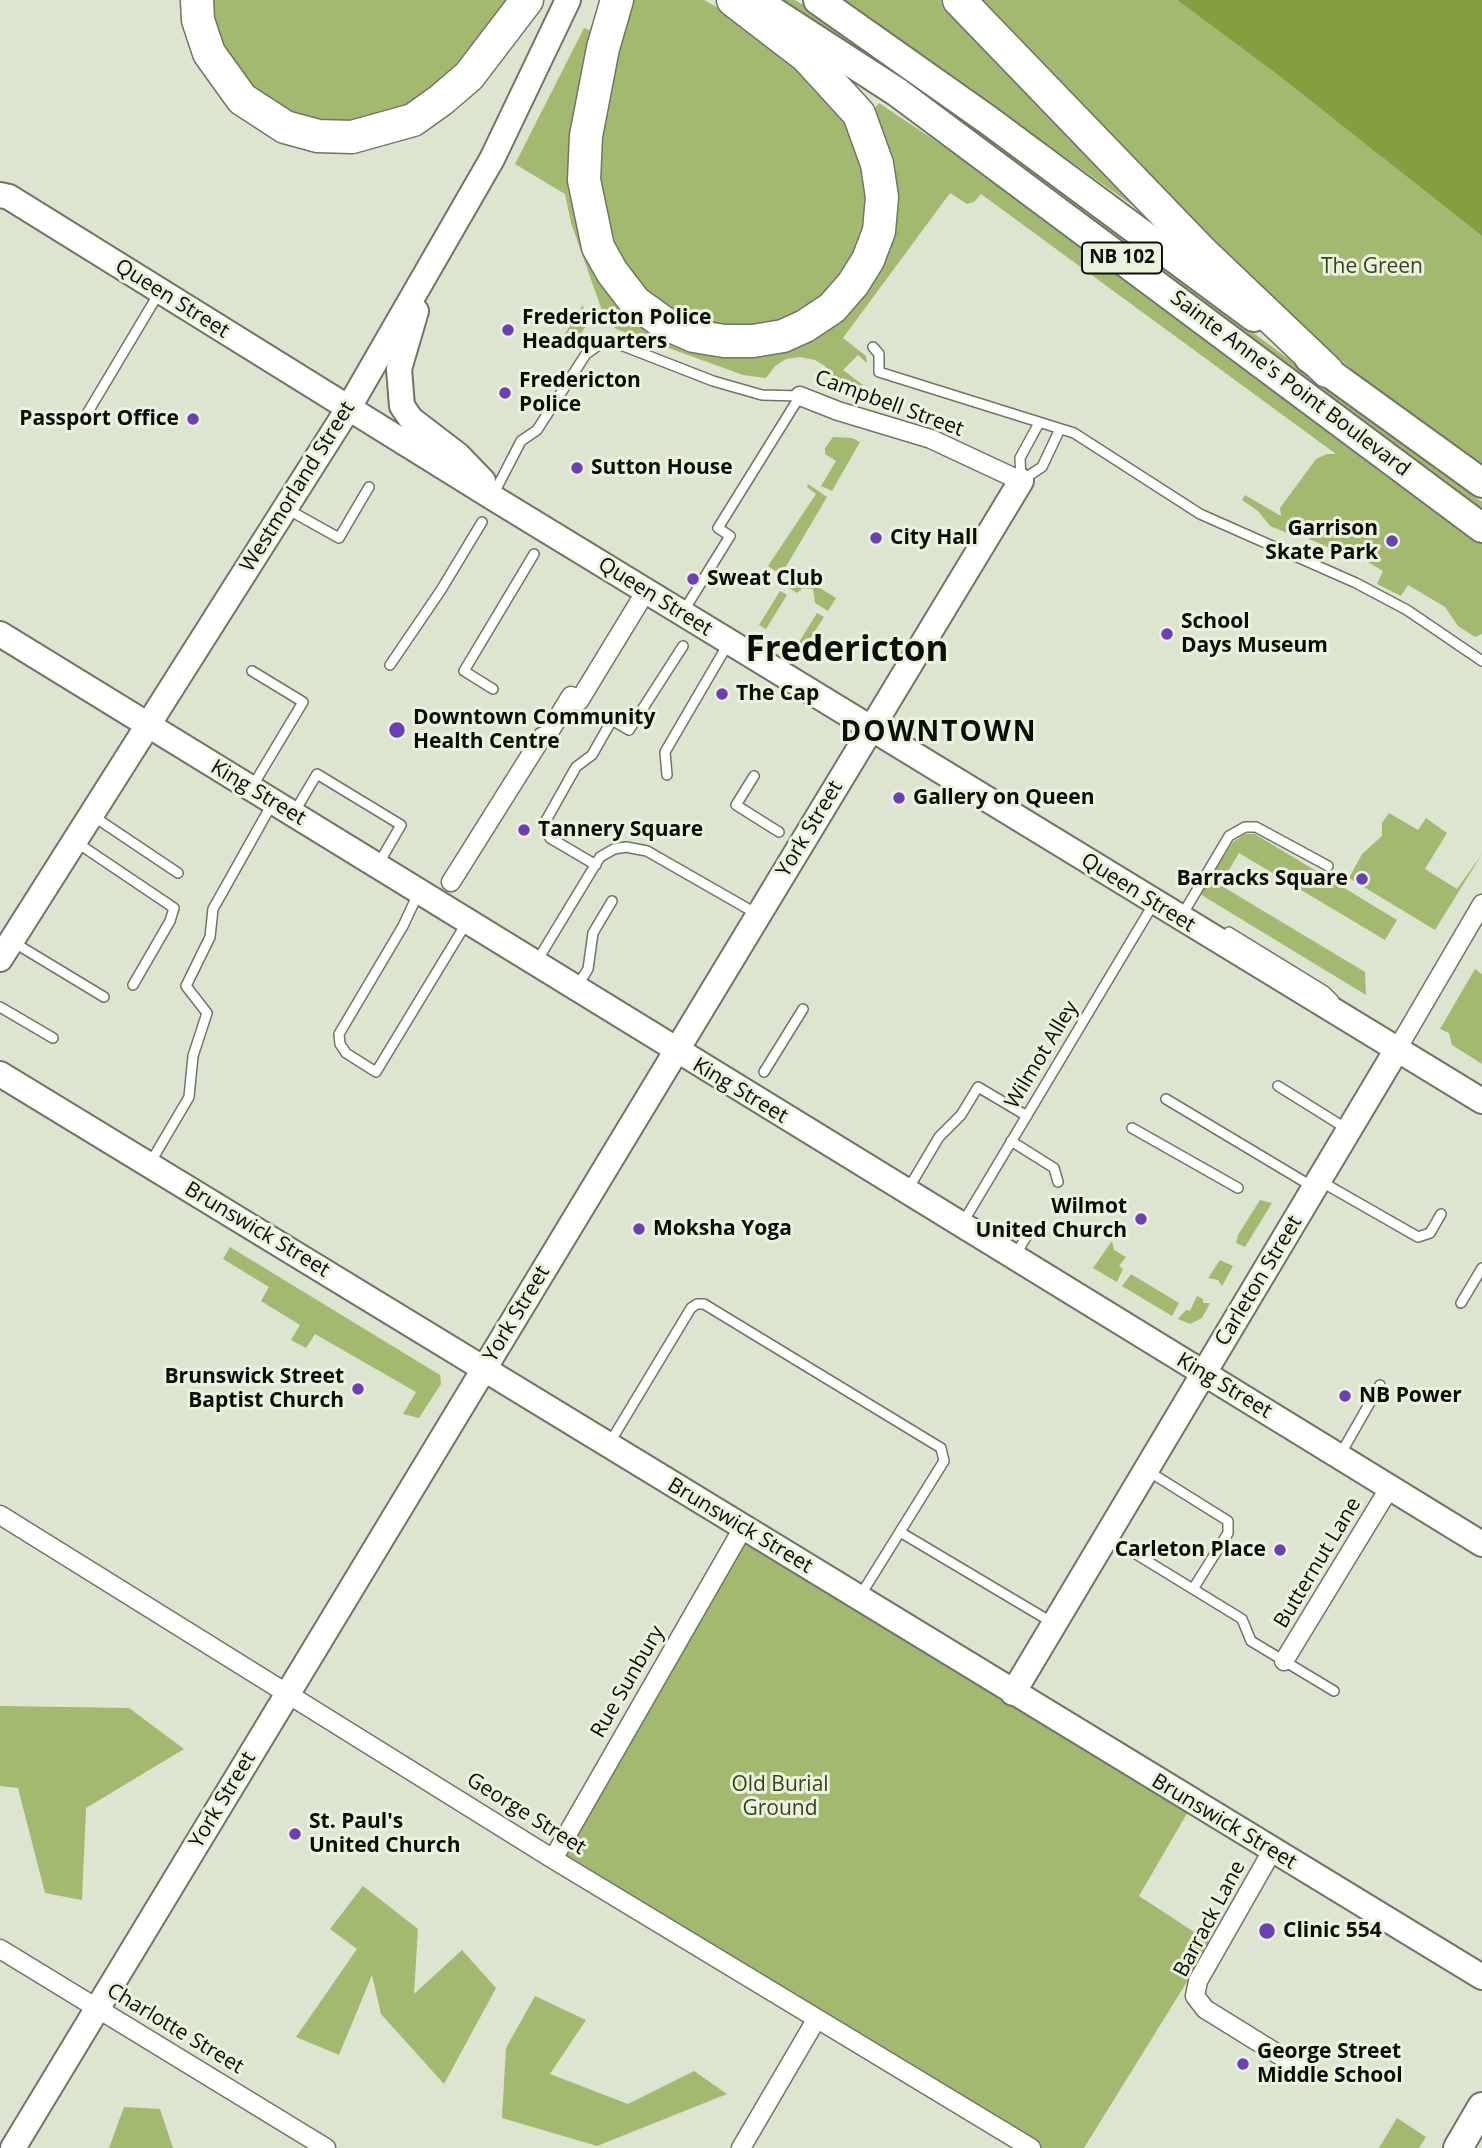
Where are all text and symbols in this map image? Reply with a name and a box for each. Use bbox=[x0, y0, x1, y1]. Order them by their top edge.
road number: NB 102 bbox=[1082, 242, 1162, 274]
street label: Queen Street bbox=[110, 254, 234, 344]
park label: The Green bbox=[1321, 254, 1423, 280]
street label: Sainte Anne's Point Boulevard bbox=[1165, 286, 1415, 482]
place label: Fredericton Police Headquarters bbox=[522, 305, 711, 355]
marker: Fredericton Police Headquarters bbox=[500, 322, 516, 338]
street label: Campbell Street bbox=[811, 365, 967, 443]
place label: Fredericton Police bbox=[519, 368, 641, 418]
marker: Fredericton Police bbox=[497, 385, 513, 401]
street label: Westmorland Street bbox=[235, 397, 361, 577]
place label: Passport Office bbox=[19, 406, 179, 432]
marker: Passport Office bbox=[185, 411, 201, 427]
place label: Sutton House bbox=[591, 455, 733, 481]
marker: Sutton House bbox=[569, 460, 585, 476]
place label: Garrison Skate Park bbox=[1265, 516, 1378, 566]
place label: City Hall bbox=[890, 525, 978, 551]
marker: City Hall bbox=[868, 530, 884, 546]
marker: Garrison Skate Park bbox=[1384, 533, 1400, 549]
street label: Queen Street bbox=[593, 552, 717, 642]
place label: Sweat Club bbox=[707, 566, 823, 592]
marker: Sweat Club bbox=[685, 571, 701, 587]
place label: School Days Museum bbox=[1181, 609, 1328, 659]
marker: School Days Museum bbox=[1159, 626, 1175, 642]
district label: Fredericton bbox=[745, 630, 949, 672]
place label: The Cap bbox=[736, 681, 819, 707]
marker: The Cap bbox=[714, 686, 730, 702]
place label: Downtown Community Health Centre bbox=[413, 705, 655, 755]
district label: DOWNTOWN bbox=[841, 716, 1037, 750]
marker: Downtown Community Health Centre bbox=[387, 720, 407, 740]
street label: King Street bbox=[206, 755, 310, 831]
street label: York Street bbox=[771, 776, 849, 882]
place label: Gallery on Queen bbox=[913, 785, 1094, 811]
marker: Gallery on Queen bbox=[891, 790, 907, 806]
place label: Tannery Square bbox=[538, 817, 703, 843]
marker: Tannery Square bbox=[516, 822, 532, 838]
street label: Queen Street bbox=[1076, 848, 1200, 938]
place label: Barracks Square bbox=[1176, 866, 1348, 892]
marker: Barracks Square bbox=[1354, 871, 1370, 887]
street label: Wilmot Alley bbox=[1000, 997, 1084, 1113]
street label: King Street bbox=[688, 1053, 792, 1129]
street label: Brunswick Street bbox=[180, 1177, 334, 1283]
place label: Wilmot United Church bbox=[976, 1194, 1127, 1244]
marker: Wilmot United Church bbox=[1133, 1211, 1149, 1227]
street label: Carleton Street bbox=[1210, 1211, 1308, 1351]
place label: Moksha Yoga bbox=[653, 1216, 792, 1242]
marker: Moksha Yoga bbox=[631, 1221, 647, 1237]
street label: York Street bbox=[478, 1261, 556, 1367]
street label: King Street bbox=[1172, 1348, 1276, 1424]
place label: Brunswick Street Baptist Church bbox=[165, 1364, 344, 1414]
marker: Brunswick Street Baptist Church bbox=[350, 1381, 366, 1397]
place label: NB Power bbox=[1359, 1383, 1462, 1409]
marker: NB Power bbox=[1337, 1388, 1353, 1404]
street label: Brunswick Street bbox=[663, 1473, 817, 1579]
street label: Butternut Lane bbox=[1269, 1493, 1367, 1633]
place label: Carleton Place bbox=[1115, 1537, 1266, 1563]
marker: Carleton Place bbox=[1272, 1542, 1288, 1558]
street label: Rue Sunbury bbox=[586, 1621, 670, 1743]
street label: York Street bbox=[184, 1747, 262, 1853]
street label: George Street bbox=[462, 1767, 590, 1861]
street label: Brunswick Street bbox=[1147, 1769, 1301, 1875]
park label: Old Burial Ground bbox=[731, 1772, 829, 1822]
place label: St. Paul's United Church bbox=[309, 1809, 460, 1859]
marker: St. Paul's United Church bbox=[287, 1826, 303, 1842]
street label: Barrack Lane bbox=[1169, 1857, 1251, 1981]
place label: Clinic 554 bbox=[1283, 1918, 1382, 1944]
marker: Clinic 554 bbox=[1257, 1921, 1277, 1941]
street label: Charlotte Street bbox=[102, 1978, 248, 2080]
place label: George Street Middle School bbox=[1257, 2039, 1403, 2089]
marker: George Street Middle School bbox=[1235, 2056, 1251, 2072]

